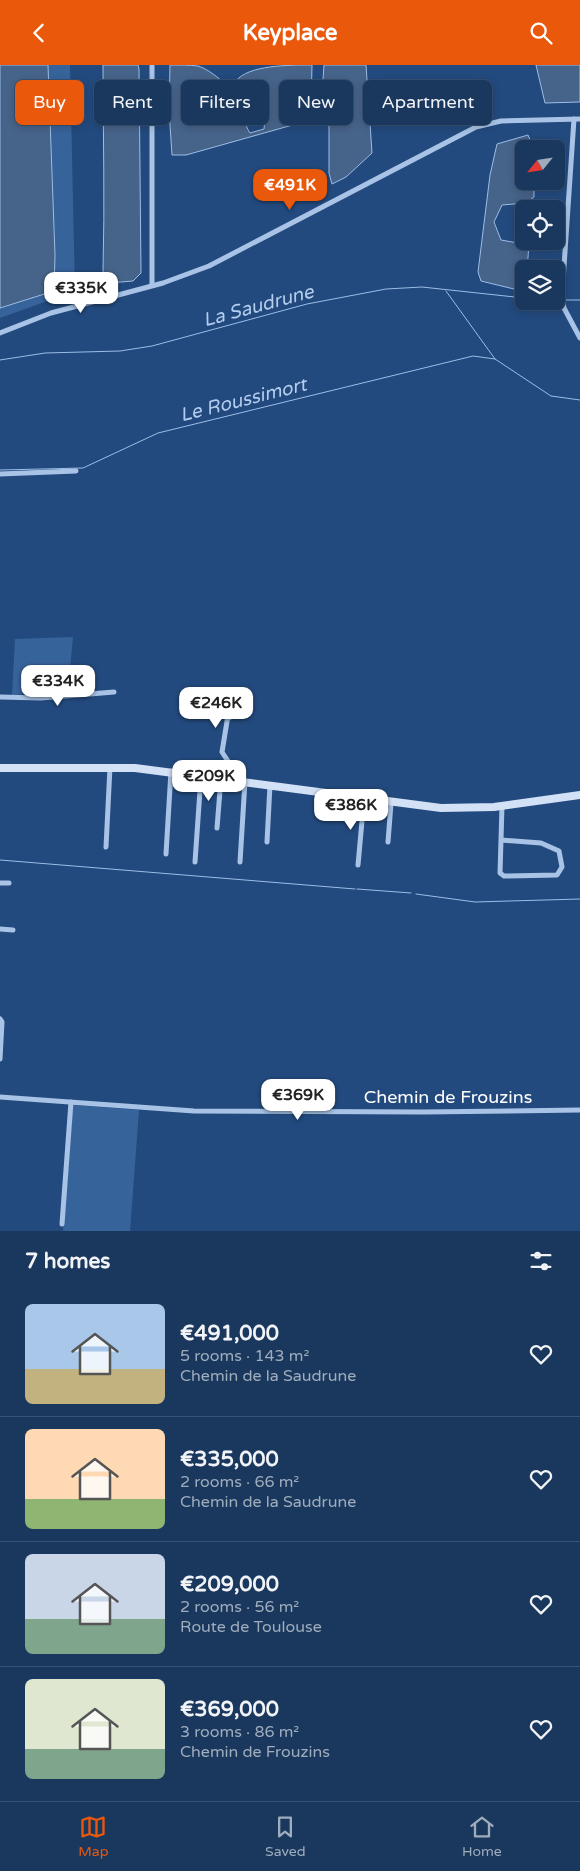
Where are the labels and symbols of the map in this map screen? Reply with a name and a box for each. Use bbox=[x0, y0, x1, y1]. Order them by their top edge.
north arrow bbox=[515, 140, 565, 190]
pin: €491K bbox=[255, 169, 325, 211]
pin: €335K bbox=[46, 271, 116, 314]
water label: La Saudrune bbox=[201, 280, 317, 331]
water label: Le Roussimort bbox=[178, 373, 312, 426]
pin: €334K bbox=[23, 665, 93, 707]
pin: €246K bbox=[181, 687, 251, 729]
pin: €209K bbox=[174, 759, 244, 802]
pin: €386K bbox=[316, 789, 386, 831]
pin: €369K bbox=[263, 1079, 333, 1121]
street label: Chemin de Frouzins bbox=[364, 1086, 532, 1108]

